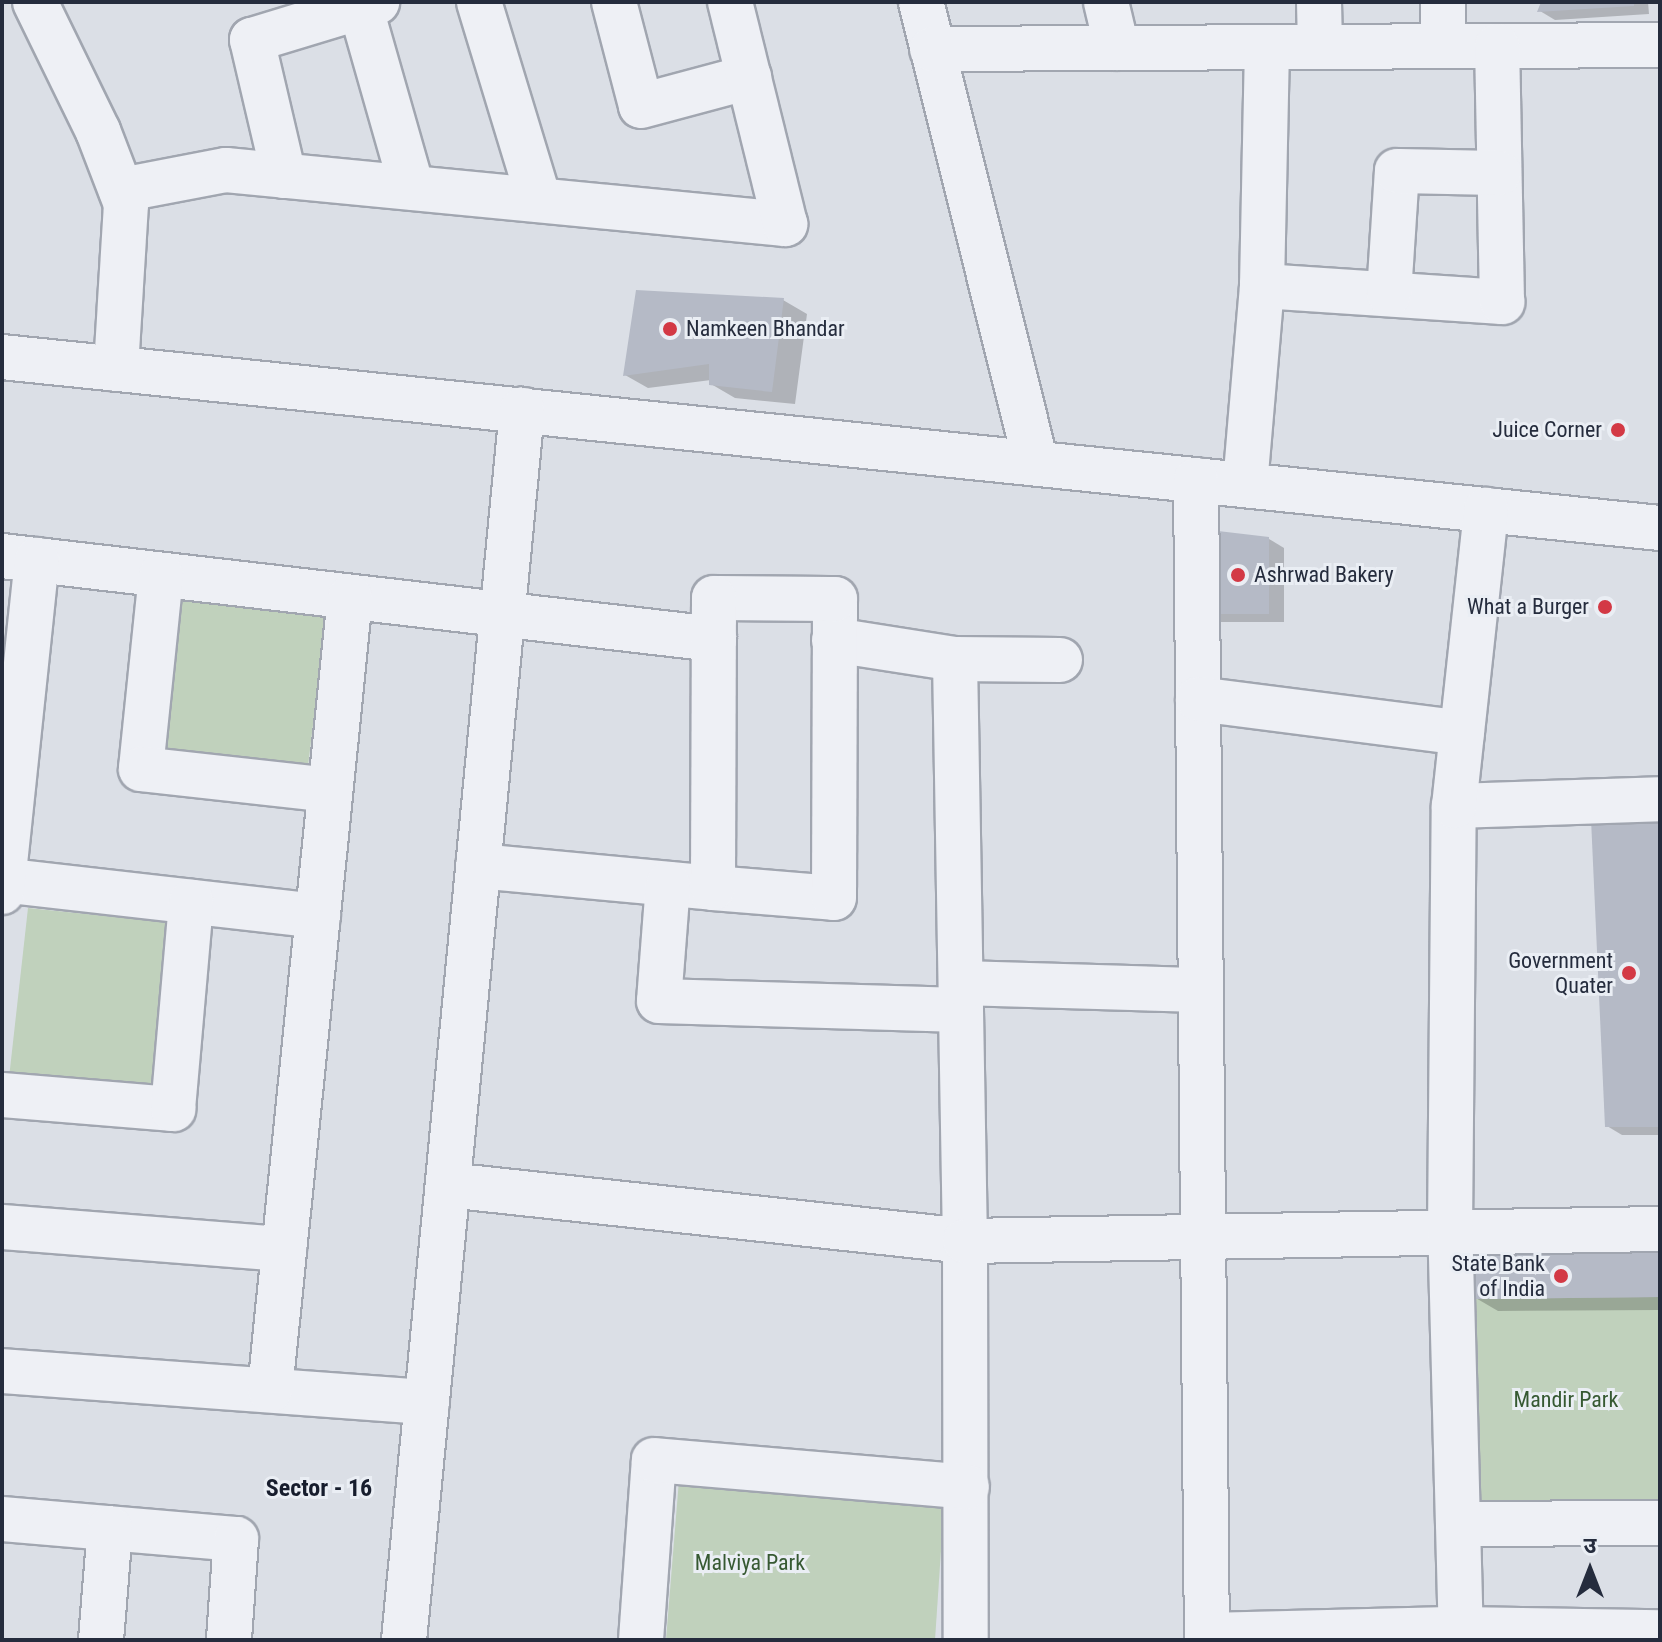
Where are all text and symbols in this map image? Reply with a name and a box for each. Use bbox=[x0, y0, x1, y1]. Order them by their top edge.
place label: Namkeen Bhandar bbox=[686, 316, 845, 342]
marker: Namkeen Bhandar bbox=[661, 320, 679, 338]
place label: Juice Corner bbox=[1492, 417, 1602, 443]
marker: Juice Corner bbox=[1609, 421, 1627, 439]
place label: Ashrwad Bakery bbox=[1254, 562, 1394, 588]
marker: Ashrwad Bakery bbox=[1229, 566, 1247, 584]
place label: What a Burger bbox=[1467, 594, 1589, 620]
marker: What a Burger bbox=[1596, 598, 1614, 616]
place label: Government Quater bbox=[1508, 947, 1613, 998]
marker: Government Quater bbox=[1620, 964, 1638, 982]
place label: State Bank of India bbox=[1452, 1250, 1545, 1302]
marker: State Bank of India bbox=[1552, 1267, 1570, 1285]
park label: Mandir Park bbox=[1514, 1387, 1618, 1413]
district label: Sector - 16 bbox=[266, 1475, 372, 1503]
north arrow bbox=[1550, 1530, 1630, 1610]
text: उ bbox=[1584, 1533, 1596, 1558]
park label: Malviya Park bbox=[695, 1550, 805, 1576]

